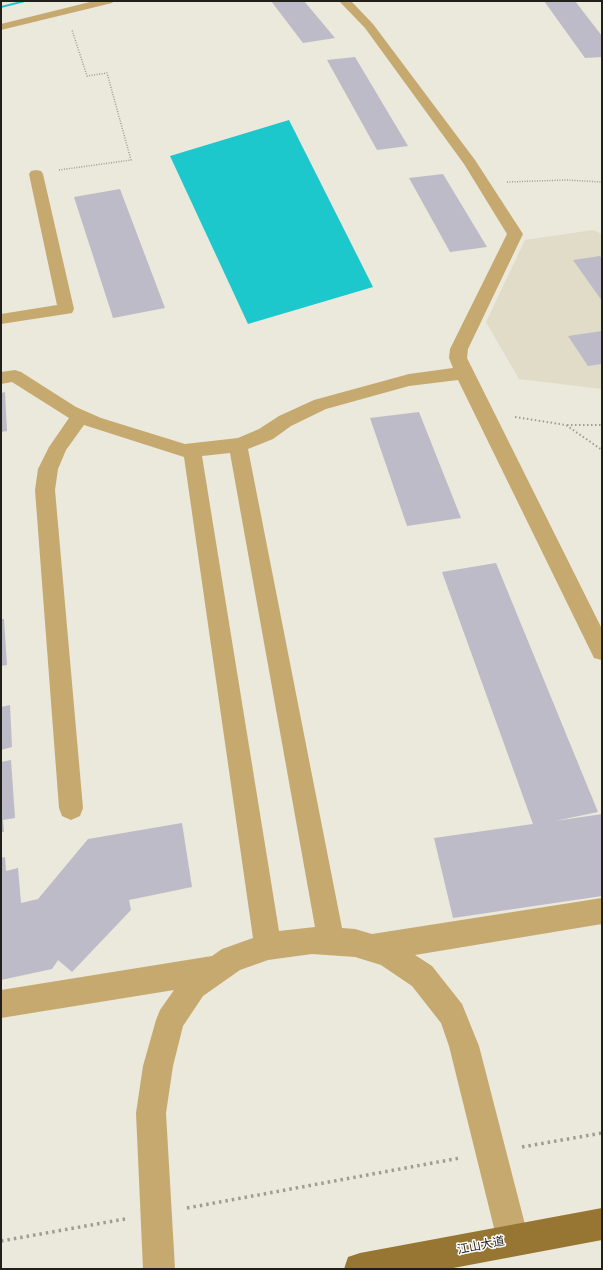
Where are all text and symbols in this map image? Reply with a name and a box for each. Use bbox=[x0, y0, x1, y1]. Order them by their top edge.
street label: 江山大道 bbox=[456, 1234, 506, 1258]

